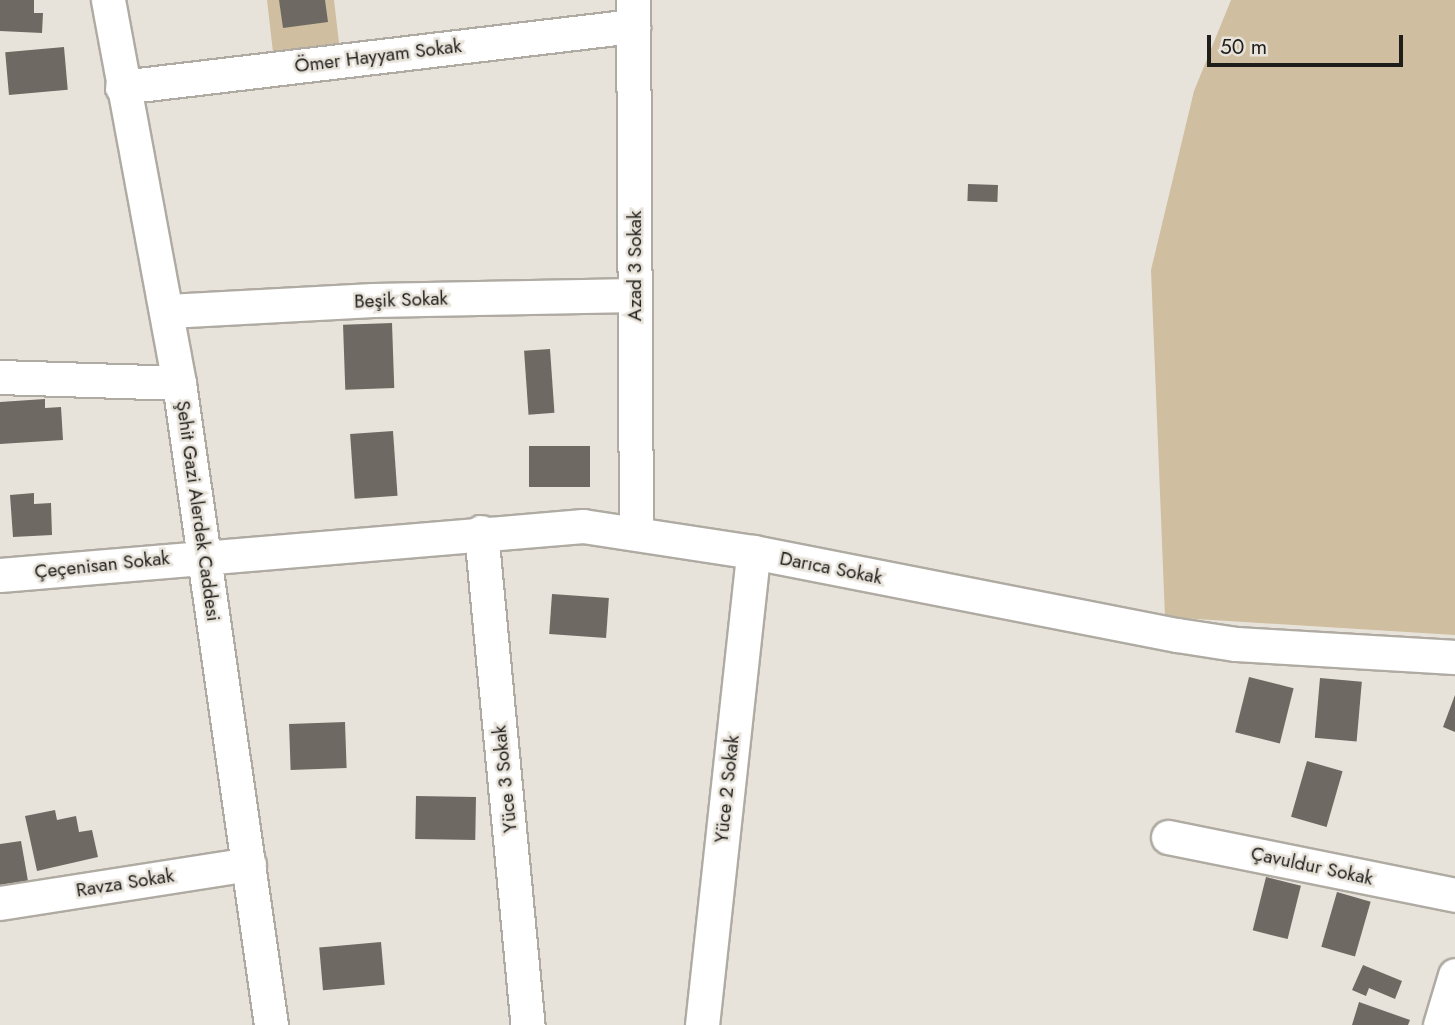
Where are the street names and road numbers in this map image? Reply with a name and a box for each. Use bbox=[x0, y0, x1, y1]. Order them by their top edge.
street label: Ömer Hayyam Sokak bbox=[293, 34, 463, 78]
street label: Azad 3 Sokak bbox=[624, 211, 646, 321]
street label: Beşik Sokak bbox=[354, 287, 448, 313]
street label: Şehit Gazi Alerdek Caddesi bbox=[171, 399, 225, 623]
street label: Çeçenisan Sokak bbox=[33, 547, 171, 583]
street label: Darıca Sokak bbox=[778, 547, 884, 589]
street label: Yüce 3 Sokak bbox=[488, 724, 522, 834]
street label: Yüce 2 Sokak bbox=[710, 734, 744, 844]
street label: Çavuldur Sokak bbox=[1249, 842, 1375, 890]
street label: Ravza Sokak bbox=[74, 864, 176, 902]

